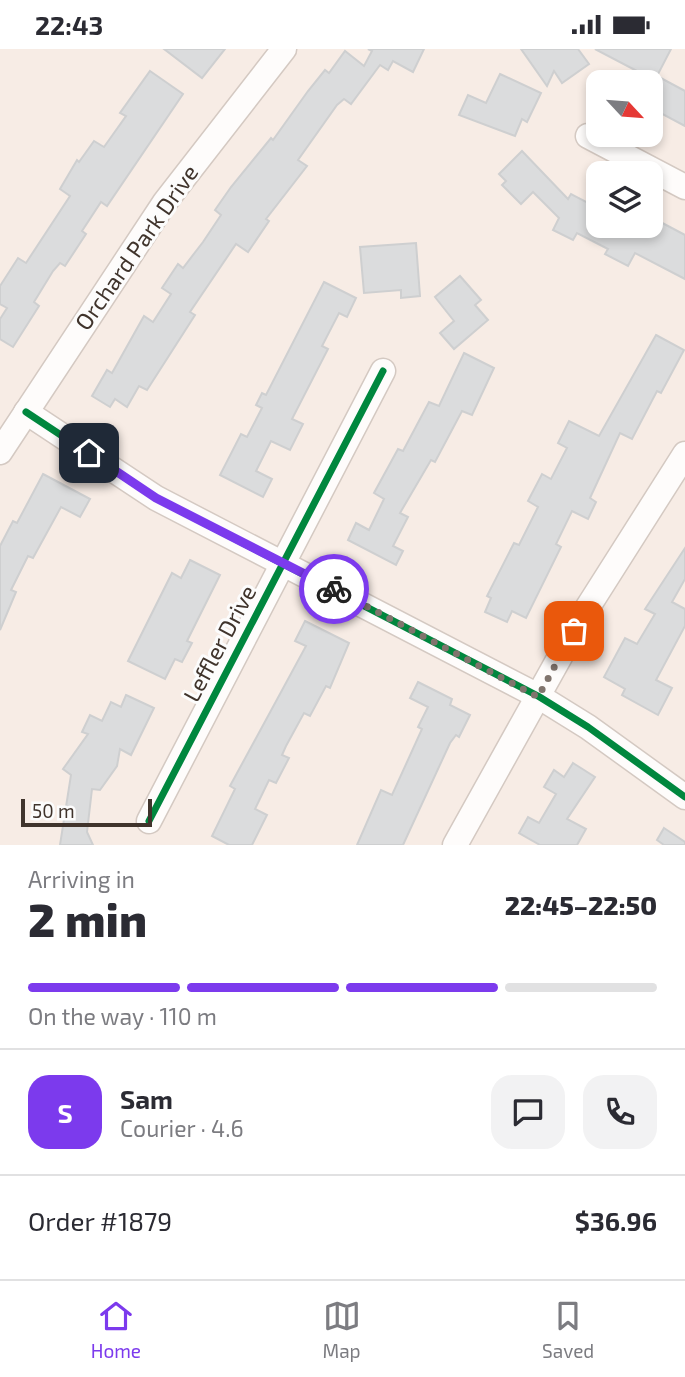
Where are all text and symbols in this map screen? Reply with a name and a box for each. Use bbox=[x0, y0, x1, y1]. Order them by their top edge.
text: 22:43 bbox=[35, 9, 103, 40]
north arrow bbox=[586, 70, 663, 147]
map controls bbox=[586, 70, 663, 238]
street label: Orchard Park Drive bbox=[69, 159, 203, 335]
button: layers bbox=[586, 161, 663, 238]
pin bbox=[59, 423, 119, 483]
icon: home bbox=[70, 434, 108, 472]
courier bbox=[299, 554, 369, 624]
icon: bike bbox=[315, 570, 353, 608]
street label: Leffler Drive bbox=[177, 580, 261, 706]
pin bbox=[544, 601, 604, 661]
icon: bag bbox=[555, 612, 593, 650]
scale bar bbox=[21, 796, 152, 828]
text: 50 m bbox=[32, 799, 75, 822]
text: Arriving in bbox=[28, 865, 135, 893]
text: 22:45–22:50 bbox=[505, 889, 657, 920]
text: 2 min bbox=[28, 891, 147, 946]
text: On the way · 110 m bbox=[28, 1002, 217, 1030]
button: chat bbox=[491, 1075, 565, 1149]
button: phone bbox=[583, 1075, 657, 1149]
text: Sam bbox=[120, 1083, 173, 1114]
text: S bbox=[57, 1097, 73, 1128]
text: Courier · 4.6 bbox=[120, 1114, 244, 1142]
text: Order #1879 bbox=[28, 1205, 172, 1236]
text: $36.96 bbox=[575, 1205, 657, 1236]
tab: Home bbox=[91, 1297, 141, 1362]
tab: Map bbox=[323, 1297, 361, 1362]
tab: Saved bbox=[542, 1297, 594, 1362]

